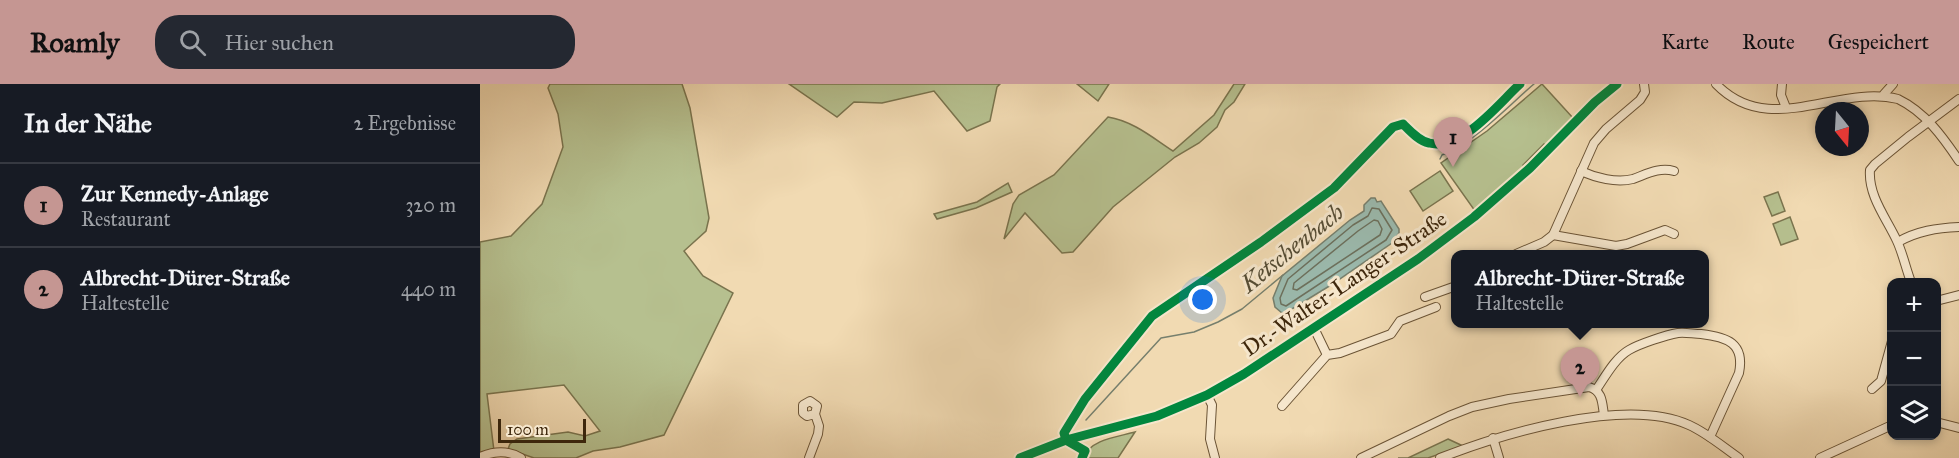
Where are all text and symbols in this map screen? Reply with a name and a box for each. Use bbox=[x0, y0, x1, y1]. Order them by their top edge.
search box bbox=[155, 15, 575, 69]
text: Roamly bbox=[30, 25, 119, 60]
icon: search bbox=[176, 26, 209, 59]
text: Hier suchen bbox=[224, 29, 334, 56]
text: Karte bbox=[1661, 29, 1709, 55]
text: Route bbox=[1742, 29, 1795, 55]
text: Gespeichert bbox=[1828, 29, 1929, 55]
north arrow bbox=[1815, 102, 1869, 156]
text: In der Nähe bbox=[24, 107, 152, 139]
text: 2 Ergebnisse bbox=[353, 111, 456, 135]
pin: 1 bbox=[1434, 118, 1472, 167]
text: Zur Kennedy-Anlage bbox=[81, 180, 269, 207]
text: 1 bbox=[40, 193, 47, 217]
text: 320 m bbox=[405, 193, 456, 217]
water label: Ketschenbach bbox=[1233, 197, 1350, 299]
street label: Dr.-Walter-Langer-Straße bbox=[1237, 205, 1452, 362]
text: Restaurant bbox=[81, 207, 171, 231]
popup bbox=[1451, 250, 1709, 328]
text: Albrecht-Dürer-Straße bbox=[81, 264, 290, 291]
text: Albrecht-Dürer-Straße bbox=[1475, 264, 1685, 291]
text: 2 bbox=[39, 277, 48, 301]
text: 440 m bbox=[401, 277, 456, 301]
map controls bbox=[1887, 278, 1941, 440]
button: + bbox=[1887, 278, 1941, 332]
your location bbox=[1188, 285, 1217, 314]
text: Haltestelle bbox=[81, 291, 169, 315]
text: Haltestelle bbox=[1475, 291, 1564, 315]
button: − bbox=[1887, 332, 1941, 386]
pin: 2 bbox=[1560, 348, 1600, 397]
button: layers bbox=[1887, 386, 1941, 440]
scale bar bbox=[498, 416, 586, 444]
text: 100 m bbox=[507, 420, 549, 439]

